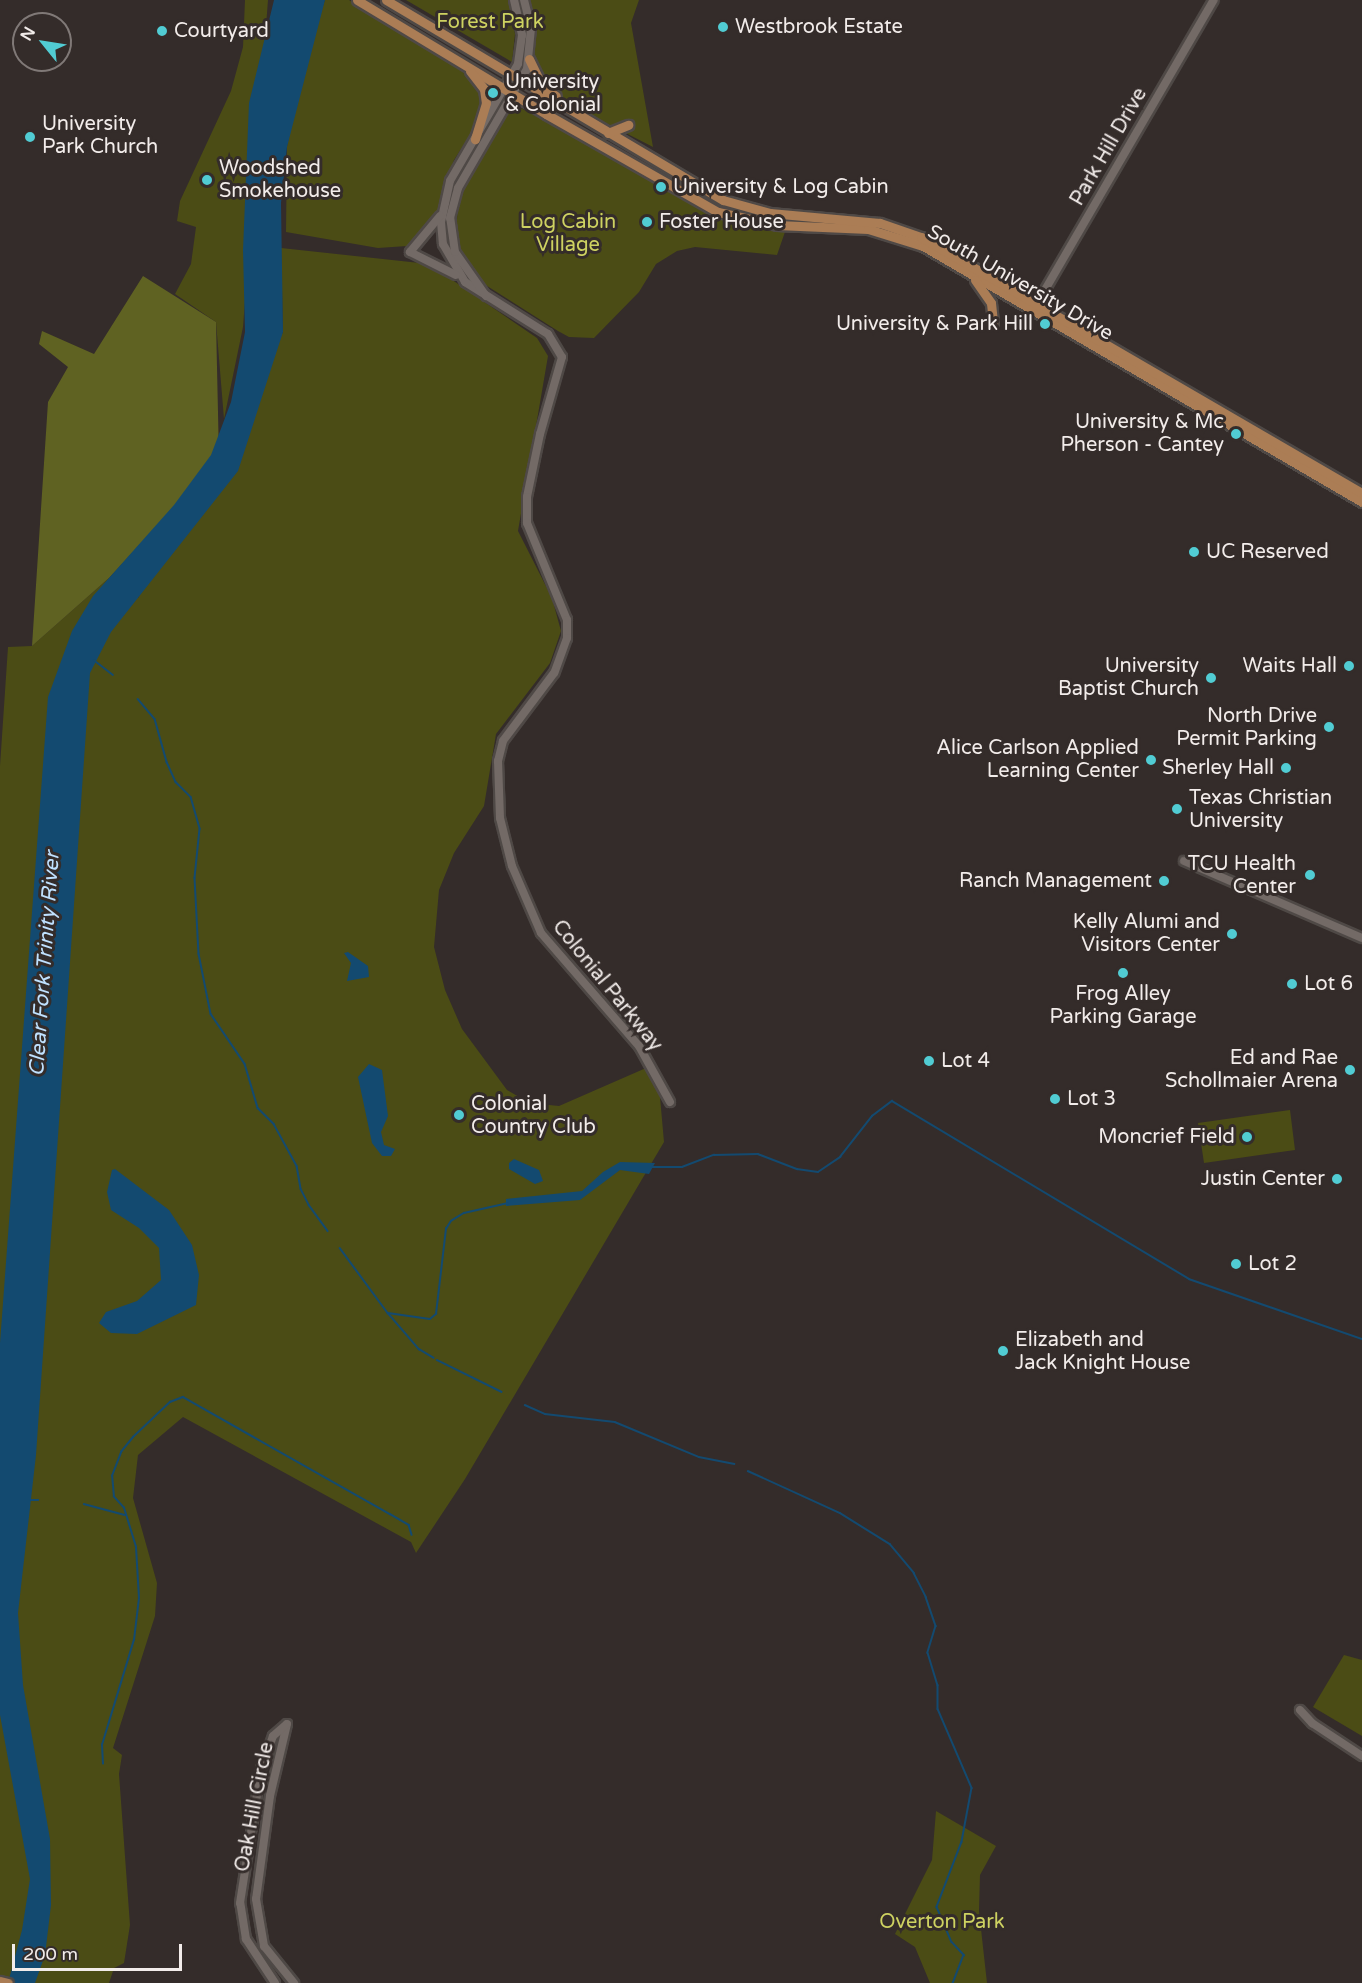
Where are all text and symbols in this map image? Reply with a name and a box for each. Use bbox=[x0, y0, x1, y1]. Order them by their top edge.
park label: Forest Park bbox=[436, 10, 544, 34]
north arrow bbox=[12, 12, 72, 72]
place label: Westbrook Estate bbox=[735, 15, 903, 39]
place label: Courtyard bbox=[174, 19, 269, 43]
marker: Westbrook Estate bbox=[716, 20, 730, 34]
text: N bbox=[16, 23, 40, 45]
marker: Courtyard bbox=[155, 24, 169, 38]
place label: University & Colonial bbox=[505, 70, 601, 117]
street label: Park Hill Drive bbox=[1066, 84, 1152, 210]
marker: University & Colonial bbox=[486, 86, 500, 100]
place label: University Park Church bbox=[42, 113, 158, 160]
marker: University Park Church bbox=[23, 130, 37, 144]
place label: Woodshed Smokehouse bbox=[219, 156, 341, 203]
marker: Woodshed Smokehouse bbox=[200, 173, 214, 187]
place label: University & Log Cabin bbox=[673, 175, 889, 199]
marker: University & Log Cabin bbox=[654, 180, 668, 194]
park label: Log Cabin Village bbox=[520, 210, 616, 257]
place label: Foster House bbox=[659, 210, 784, 234]
marker: Foster House bbox=[640, 215, 654, 229]
street label: South University Drive bbox=[923, 220, 1117, 346]
place label: University & Park Hill bbox=[836, 312, 1033, 336]
marker: University & Park Hill bbox=[1038, 317, 1052, 331]
place label: University & Mc Pherson - Cantey bbox=[1060, 410, 1224, 457]
marker: University & Mc Pherson - Cantey bbox=[1229, 427, 1243, 441]
place label: UC Reserved bbox=[1206, 540, 1329, 564]
marker: UC Reserved bbox=[1187, 545, 1201, 559]
place label: University Baptist Church bbox=[1058, 654, 1199, 701]
place label: Waits Hall bbox=[1243, 654, 1337, 678]
marker: Waits Hall bbox=[1342, 659, 1356, 673]
marker: University Baptist Church bbox=[1204, 671, 1218, 685]
place label: North Drive Permit Parking bbox=[1176, 704, 1317, 751]
marker: North Drive Permit Parking bbox=[1322, 720, 1336, 734]
place label: Alice Carlson Applied Learning Center bbox=[936, 736, 1139, 783]
marker: Alice Carlson Applied Learning Center bbox=[1144, 753, 1158, 767]
place label: Sherley Hall bbox=[1162, 756, 1274, 780]
marker: Sherley Hall bbox=[1279, 761, 1293, 775]
place label: Texas Christian University bbox=[1189, 786, 1332, 833]
marker: Texas Christian University bbox=[1170, 802, 1184, 816]
water label: Clear Fork Trinity River bbox=[25, 851, 65, 1077]
place label: TCU Health Center bbox=[1188, 852, 1296, 899]
marker: TCU Health Center bbox=[1301, 866, 1319, 884]
place label: Ranch Management bbox=[959, 869, 1152, 893]
marker: Ranch Management bbox=[1157, 874, 1171, 888]
place label: Kelly Alumi and Visitors Center bbox=[1073, 910, 1220, 957]
street label: Colonial Parkway bbox=[547, 916, 667, 1056]
marker: Kelly Alumi and Visitors Center bbox=[1225, 927, 1239, 941]
marker: Frog Alley Parking Garage bbox=[1116, 966, 1130, 980]
place label: Lot 6 bbox=[1304, 972, 1353, 996]
marker: Lot 6 bbox=[1285, 977, 1299, 991]
place label: Frog Alley Parking Garage bbox=[1050, 982, 1196, 1029]
place label: Ed and Rae Schollmaier Arena bbox=[1165, 1046, 1338, 1093]
place label: Lot 4 bbox=[941, 1049, 990, 1073]
marker: Lot 4 bbox=[922, 1054, 936, 1068]
marker: Ed and Rae Schollmaier Arena bbox=[1343, 1063, 1357, 1077]
place label: Lot 3 bbox=[1067, 1087, 1116, 1111]
place label: Colonial Country Club bbox=[471, 1092, 596, 1139]
marker: Lot 3 bbox=[1048, 1092, 1062, 1106]
marker: Colonial Country Club bbox=[452, 1108, 466, 1122]
place label: Moncrief Field bbox=[1098, 1125, 1235, 1149]
marker: Moncrief Field bbox=[1240, 1130, 1254, 1144]
place label: Justin Center bbox=[1201, 1167, 1325, 1191]
marker: Justin Center bbox=[1330, 1172, 1344, 1186]
place label: Lot 2 bbox=[1248, 1252, 1297, 1276]
marker: Lot 2 bbox=[1229, 1257, 1243, 1271]
place label: Elizabeth and Jack Knight House bbox=[1015, 1328, 1190, 1375]
marker: Elizabeth and Jack Knight House bbox=[996, 1344, 1010, 1358]
street label: Oak Hill Circle bbox=[231, 1740, 279, 1874]
park label: Overton Park bbox=[879, 1910, 1005, 1934]
scale bar bbox=[15, 1932, 184, 1970]
text: 200 m bbox=[23, 1943, 78, 1965]

